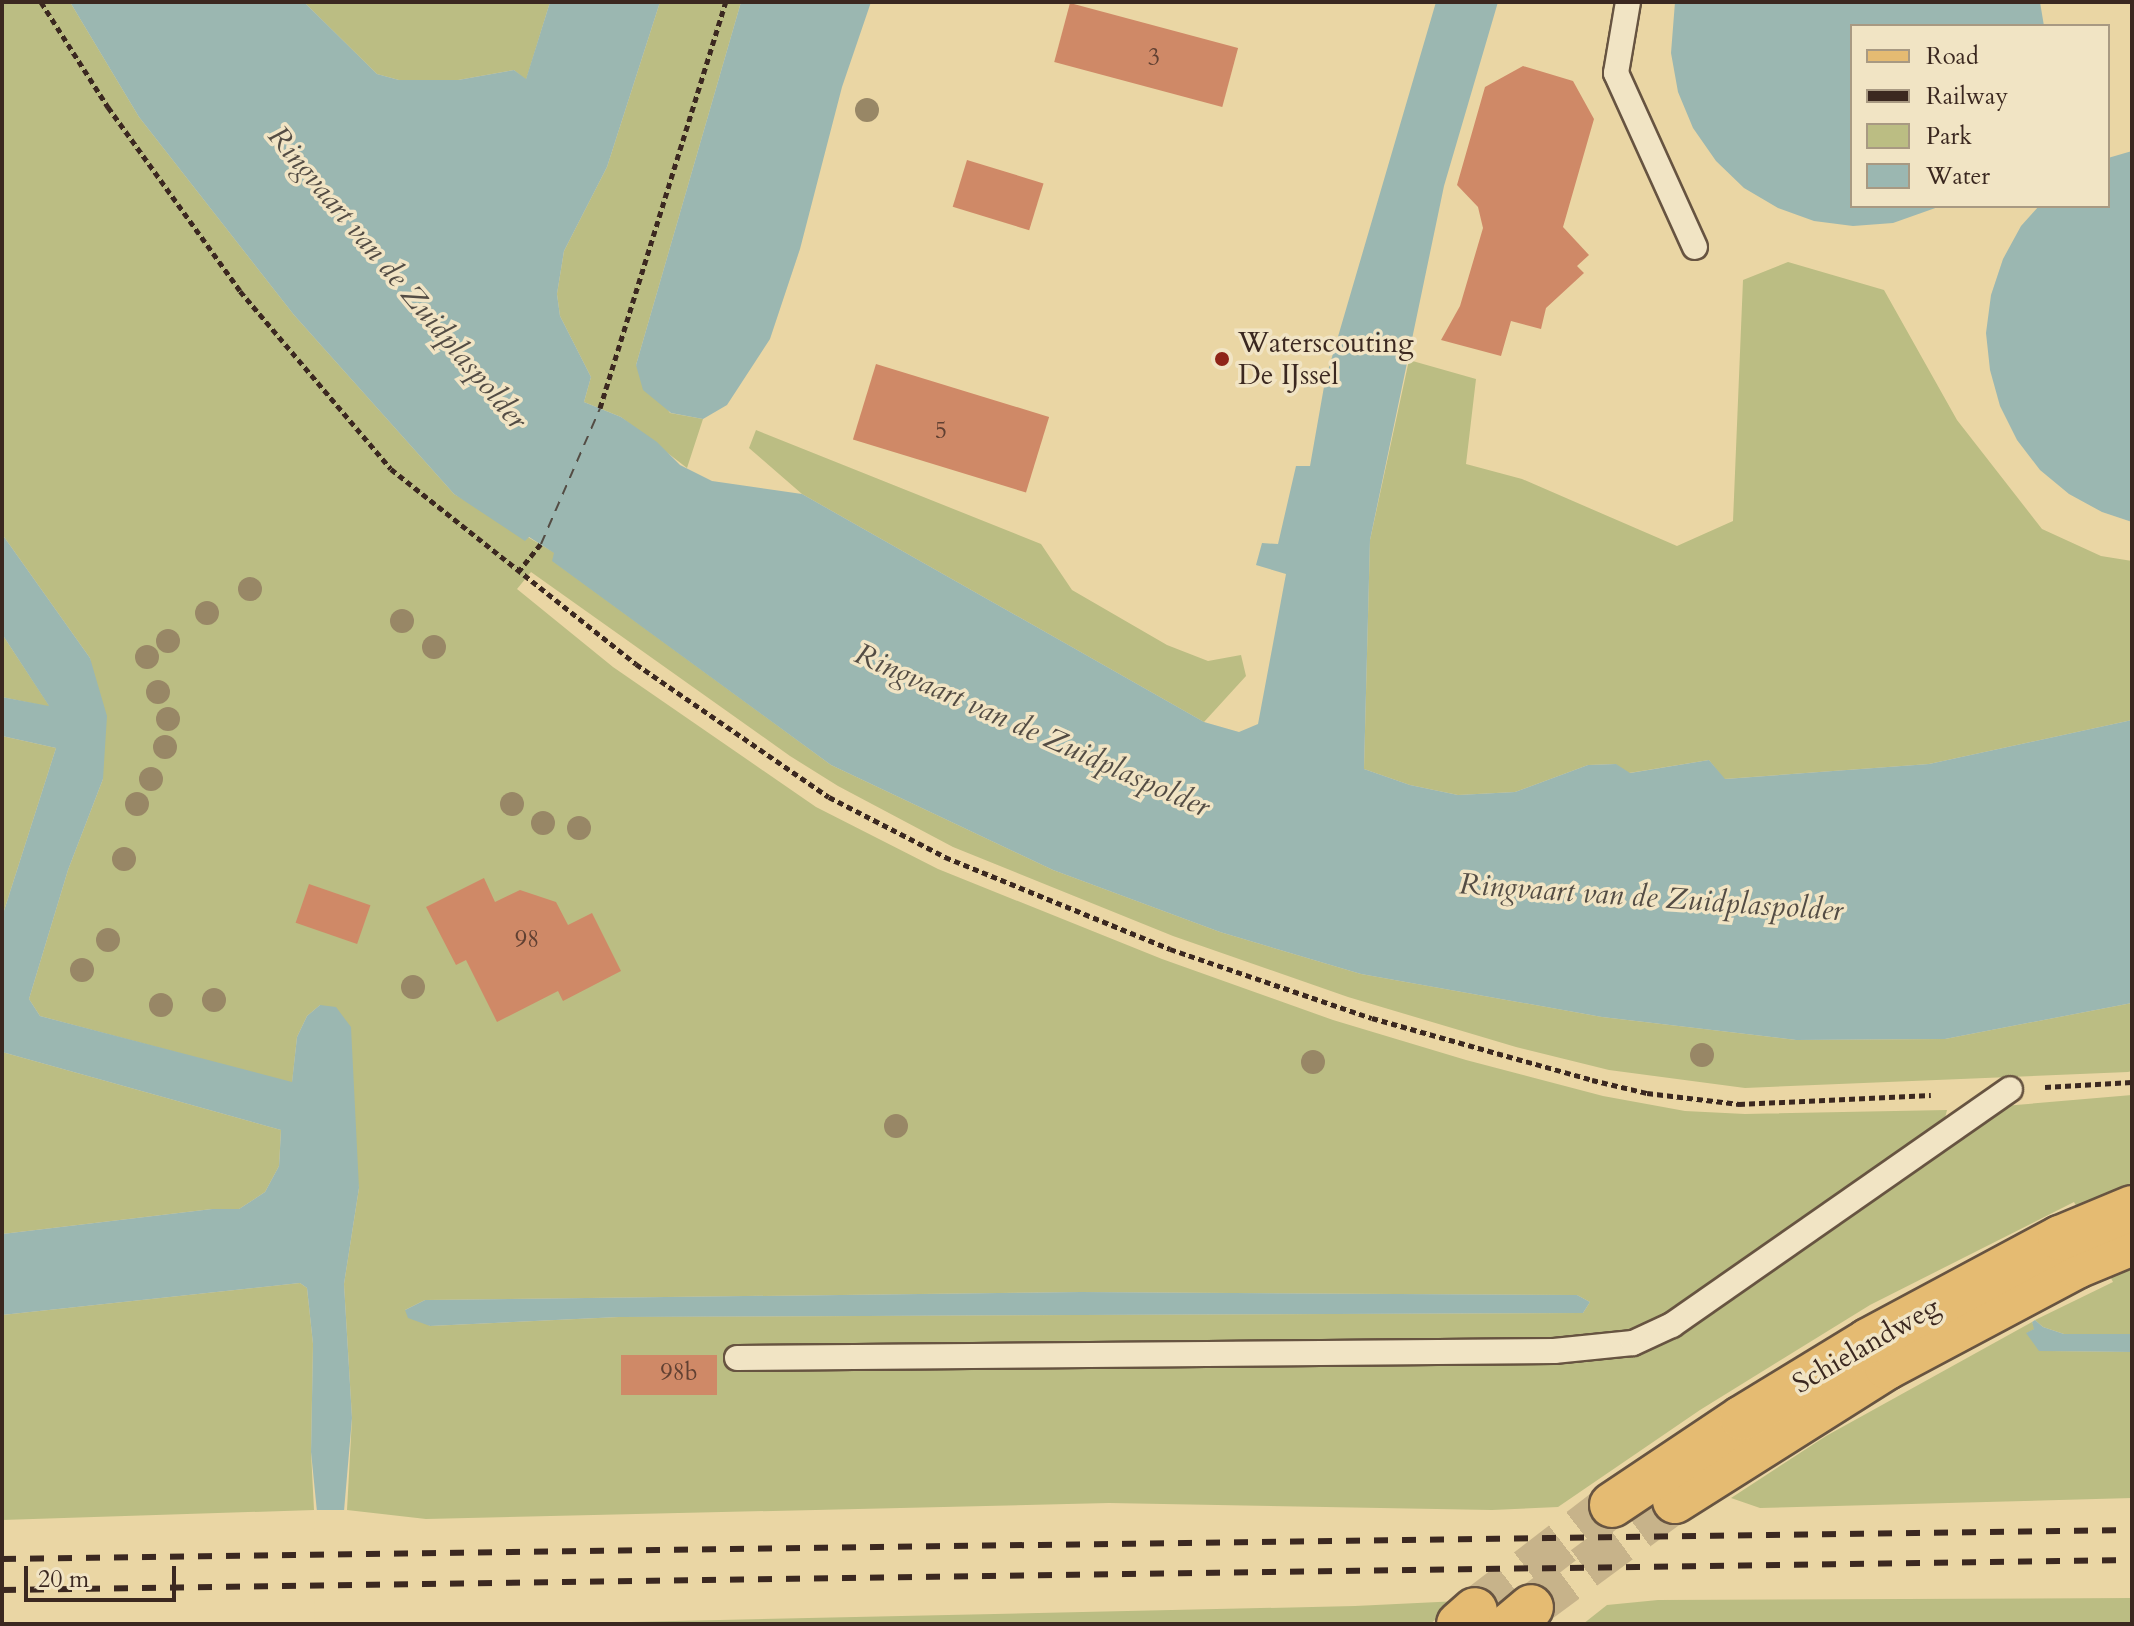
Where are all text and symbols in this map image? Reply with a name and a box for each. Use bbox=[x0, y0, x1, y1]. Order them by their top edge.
legend bbox=[1850, 24, 2110, 208]
text: Road bbox=[1926, 40, 1979, 73]
house number: 3 bbox=[1148, 44, 1160, 72]
text: Railway bbox=[1926, 80, 2008, 113]
water label: Ringvaart van de Zuidplaspolder bbox=[260, 119, 534, 437]
text: Park bbox=[1926, 120, 1972, 153]
text: Water bbox=[1926, 160, 1990, 193]
place label: Waterscouting De IJssel bbox=[1238, 326, 1414, 392]
marker: Waterscouting De IJssel bbox=[1213, 350, 1231, 368]
house number: 5 bbox=[935, 417, 947, 445]
water label: Ringvaart van de Zuidplaspolder bbox=[849, 636, 1215, 826]
water label: Ringvaart van de Zuidplaspolder bbox=[1458, 867, 1844, 929]
house number: 98 bbox=[515, 926, 539, 954]
street label: Schielandweg bbox=[1787, 1290, 1945, 1400]
house number: 98b bbox=[660, 1359, 698, 1387]
scale bar bbox=[28, 1550, 180, 1600]
text: 20 m bbox=[38, 1563, 89, 1596]

